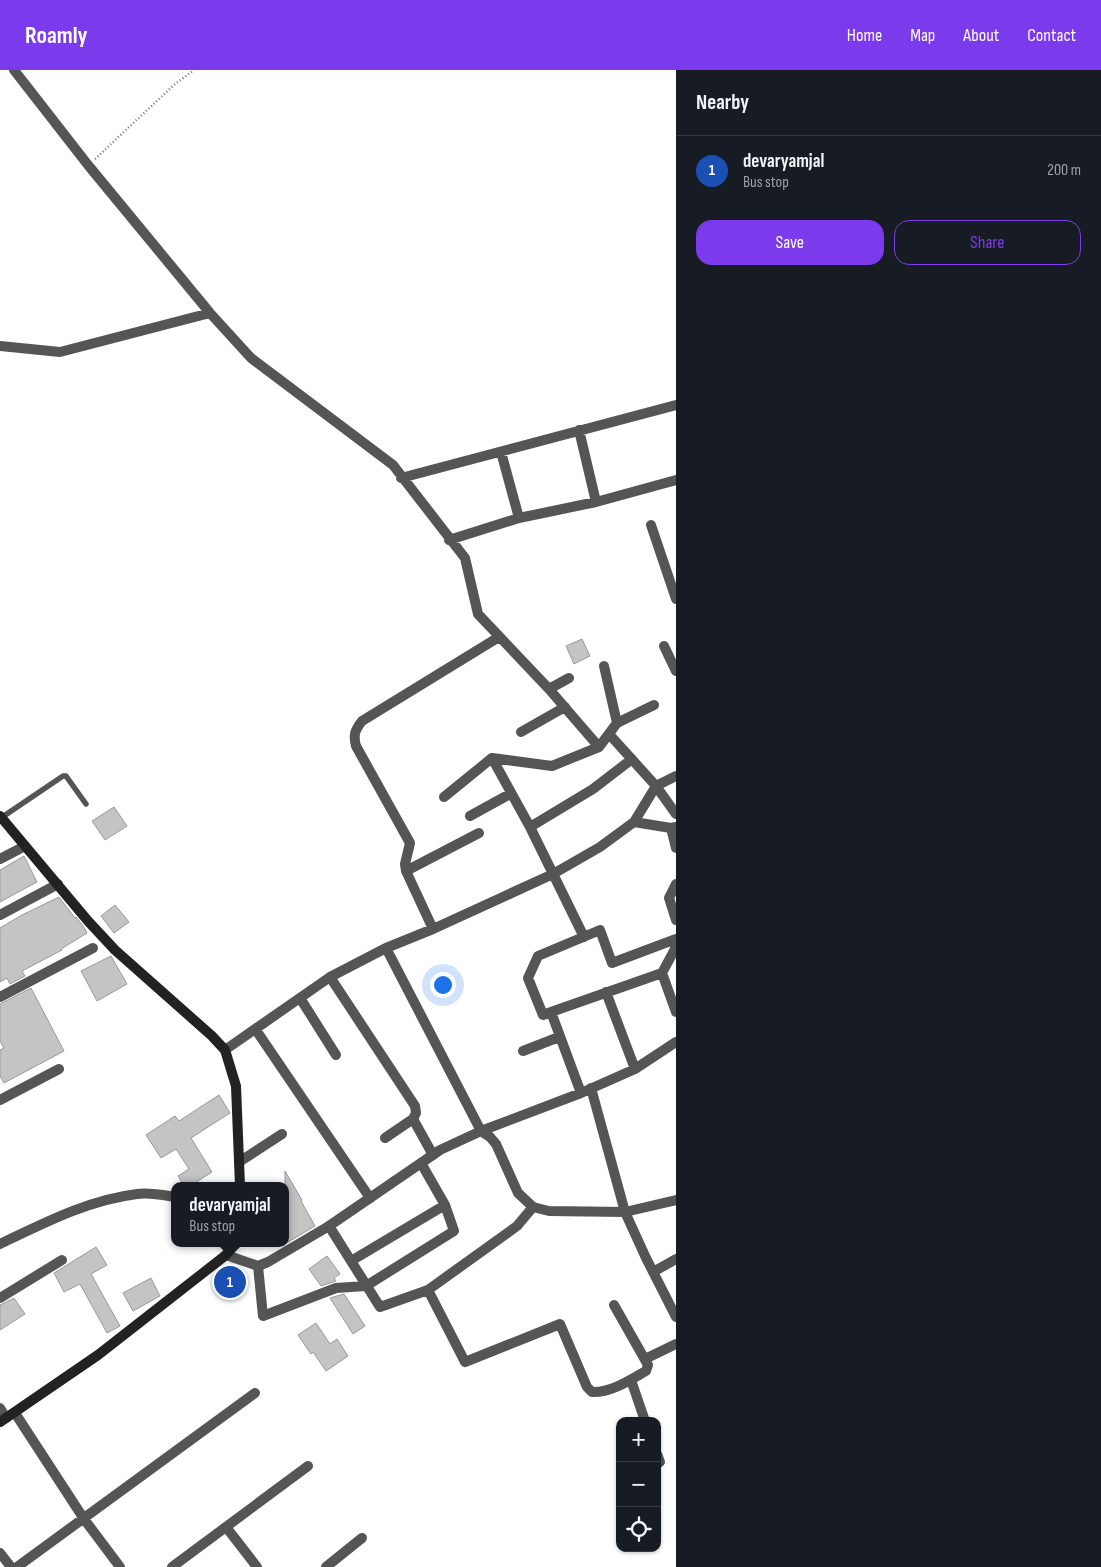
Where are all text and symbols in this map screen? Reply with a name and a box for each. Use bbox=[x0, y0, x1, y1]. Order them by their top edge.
text: Roamly bbox=[25, 21, 88, 50]
text: Home bbox=[847, 25, 882, 46]
text: Map bbox=[910, 25, 935, 46]
text: About bbox=[963, 25, 999, 46]
text: Contact bbox=[1027, 25, 1076, 46]
text: Nearby bbox=[696, 90, 749, 115]
text: devaryamjal bbox=[743, 150, 824, 173]
text: 1 bbox=[709, 161, 715, 180]
text: 200 m bbox=[1047, 161, 1081, 180]
text: Bus stop bbox=[743, 173, 789, 192]
button: Save bbox=[696, 220, 884, 265]
button: Share bbox=[894, 220, 1081, 265]
your location bbox=[430, 972, 456, 998]
popup bbox=[171, 1182, 289, 1247]
text: devaryamjal bbox=[189, 1194, 271, 1217]
text: Bus stop bbox=[189, 1217, 235, 1236]
pin: 1 bbox=[214, 1263, 246, 1301]
map controls bbox=[616, 1417, 661, 1552]
button: + bbox=[616, 1417, 661, 1462]
button: − bbox=[616, 1462, 661, 1507]
button: locate bbox=[616, 1507, 661, 1552]

